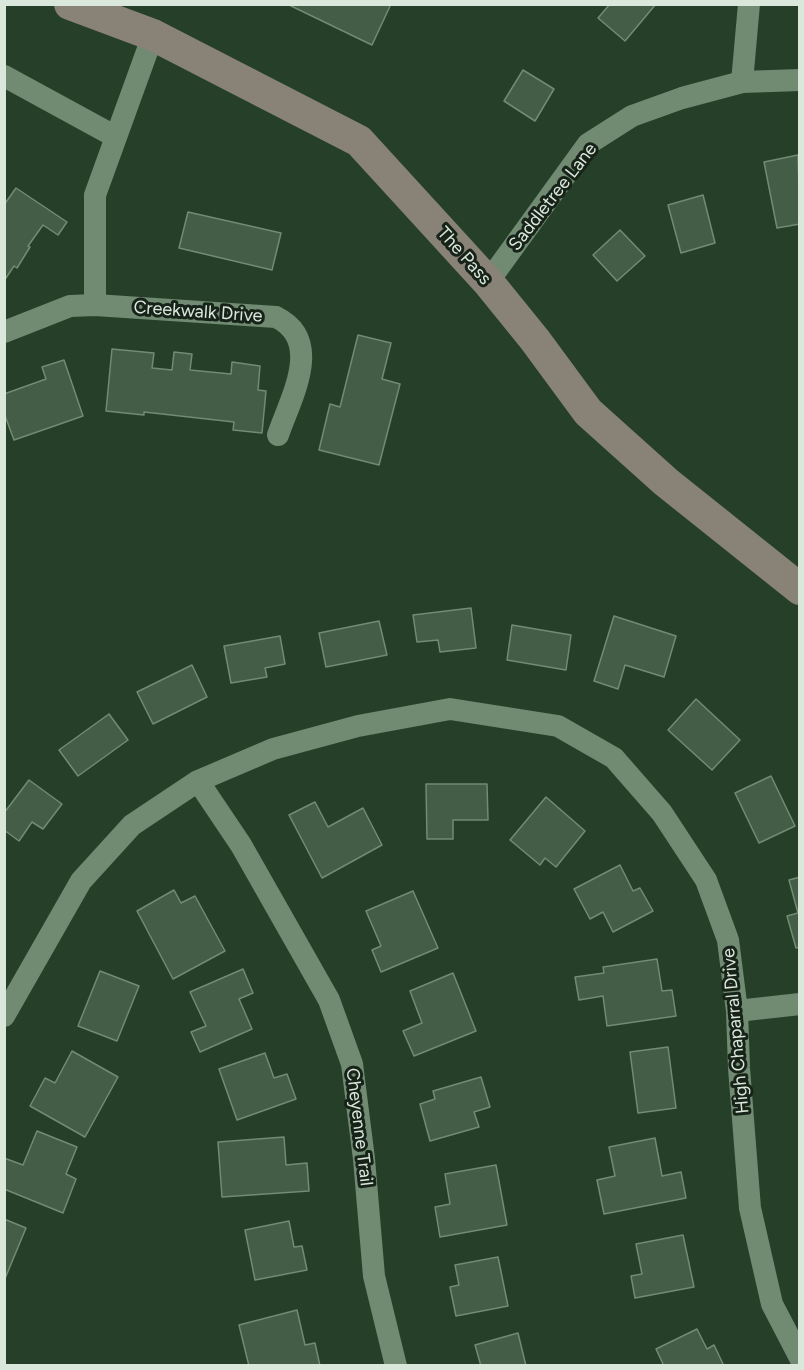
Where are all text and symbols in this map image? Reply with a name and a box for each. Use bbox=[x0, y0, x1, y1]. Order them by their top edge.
street label: Saddletree Lane bbox=[504, 139, 602, 255]
street label: The Pass bbox=[432, 223, 496, 289]
street label: Creekwalk Drive bbox=[133, 297, 263, 327]
street label: High Chaparral Drive bbox=[718, 947, 754, 1115]
street label: Cheyenne Trail bbox=[341, 1067, 377, 1187]

